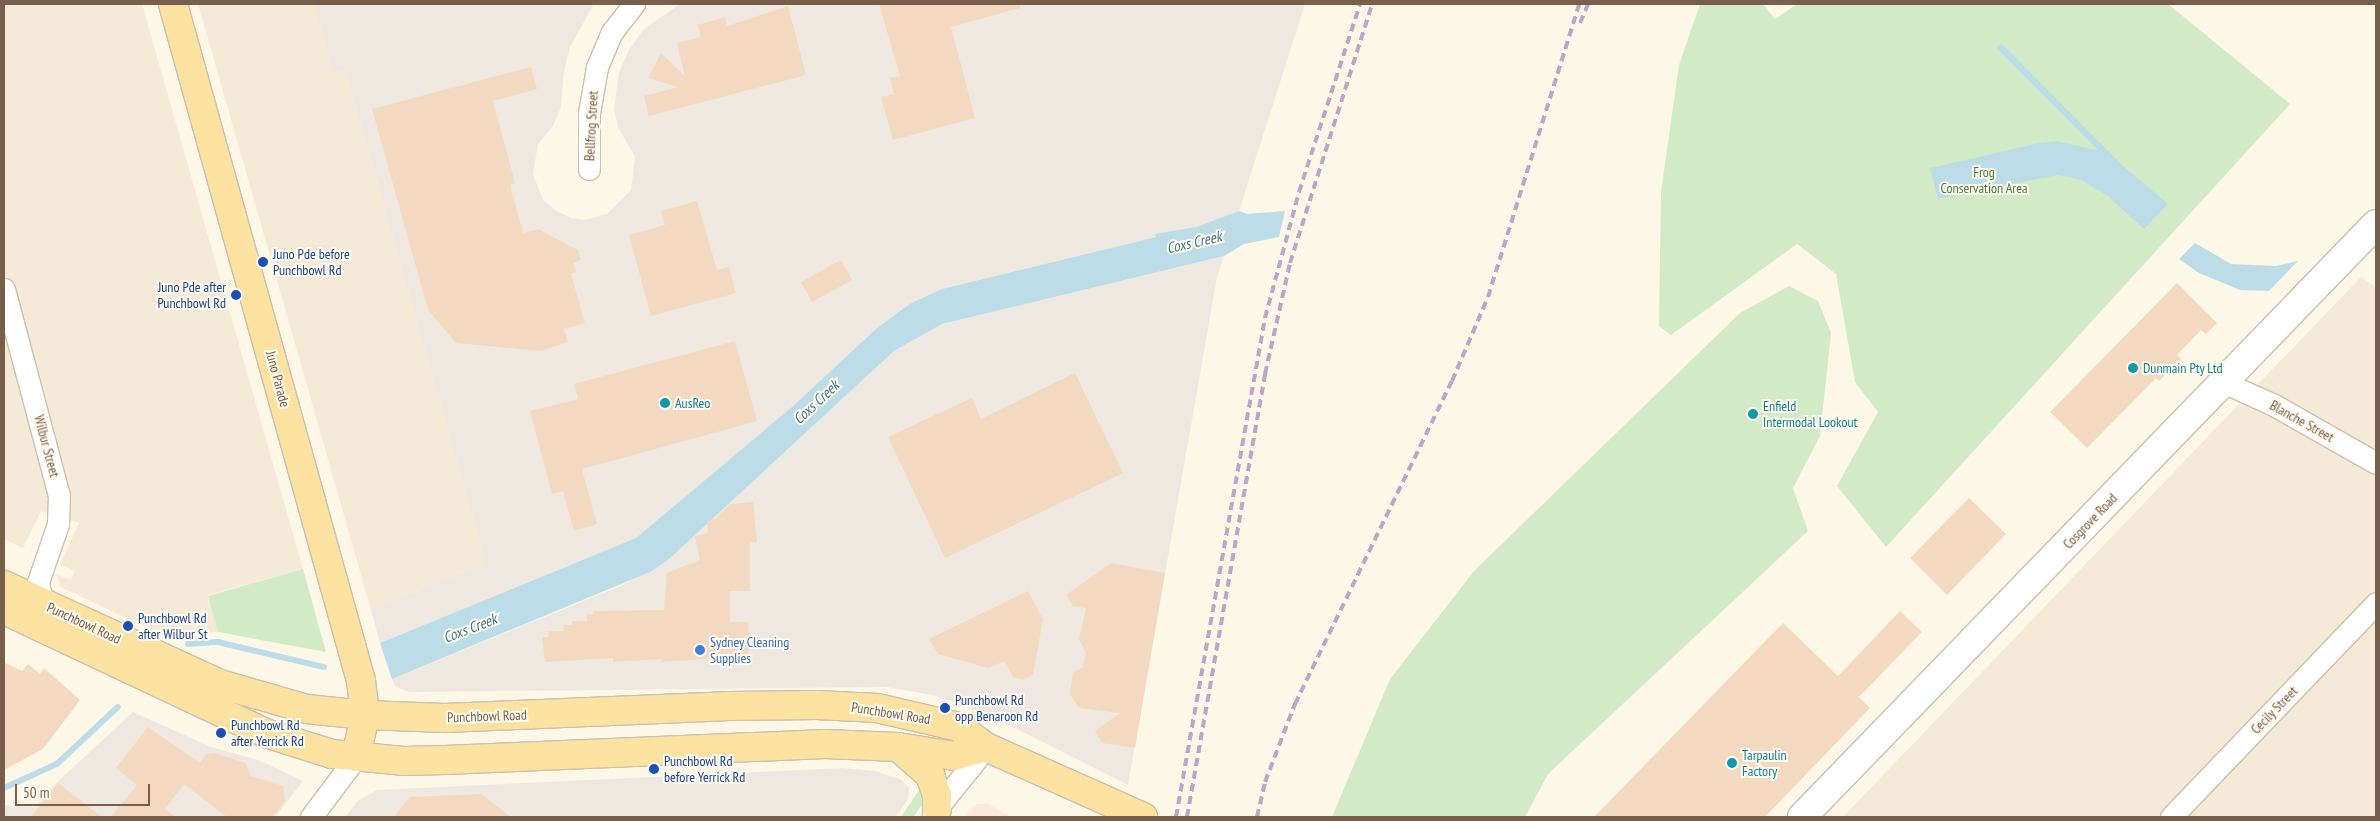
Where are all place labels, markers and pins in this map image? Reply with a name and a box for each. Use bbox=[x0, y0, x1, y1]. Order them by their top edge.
place label: Juno Pde before Punchbowl Rd bbox=[273, 246, 350, 278]
marker: Juno Pde before Punchbowl Rd bbox=[257, 256, 269, 268]
place label: Juno Pde after Punchbowl Rd bbox=[157, 279, 226, 312]
marker: Juno Pde after Punchbowl Rd bbox=[230, 289, 242, 301]
place label: Dunmain Pty Ltd bbox=[2143, 360, 2223, 376]
marker: Dunmain Pty Ltd bbox=[2127, 362, 2139, 374]
place label: AusReo bbox=[675, 395, 710, 411]
marker: AusReo bbox=[659, 397, 671, 409]
place label: Enfield Intermodal Lookout bbox=[1763, 398, 1857, 431]
marker: Enfield Intermodal Lookout bbox=[1747, 408, 1759, 420]
place label: Punchbowl Rd after Wilbur St bbox=[138, 610, 208, 642]
marker: Punchbowl Rd after Wilbur St bbox=[122, 620, 134, 632]
place label: Sydney Cleaning Supplies bbox=[710, 634, 790, 666]
marker: Sydney Cleaning Supplies bbox=[694, 644, 706, 656]
place label: Punchbowl Rd opp Benaroon Rd bbox=[955, 692, 1038, 724]
marker: Punchbowl Rd opp Benaroon Rd bbox=[939, 702, 951, 714]
place label: Punchbowl Rd after Yerrick Rd bbox=[231, 717, 304, 750]
marker: Punchbowl Rd after Yerrick Rd bbox=[215, 727, 227, 739]
place label: Tarpaulin Factory bbox=[1742, 747, 1787, 780]
place label: Punchbowl Rd before Yerrick Rd bbox=[664, 753, 746, 786]
marker: Tarpaulin Factory bbox=[1726, 757, 1738, 769]
marker: Punchbowl Rd before Yerrick Rd bbox=[648, 763, 660, 775]

